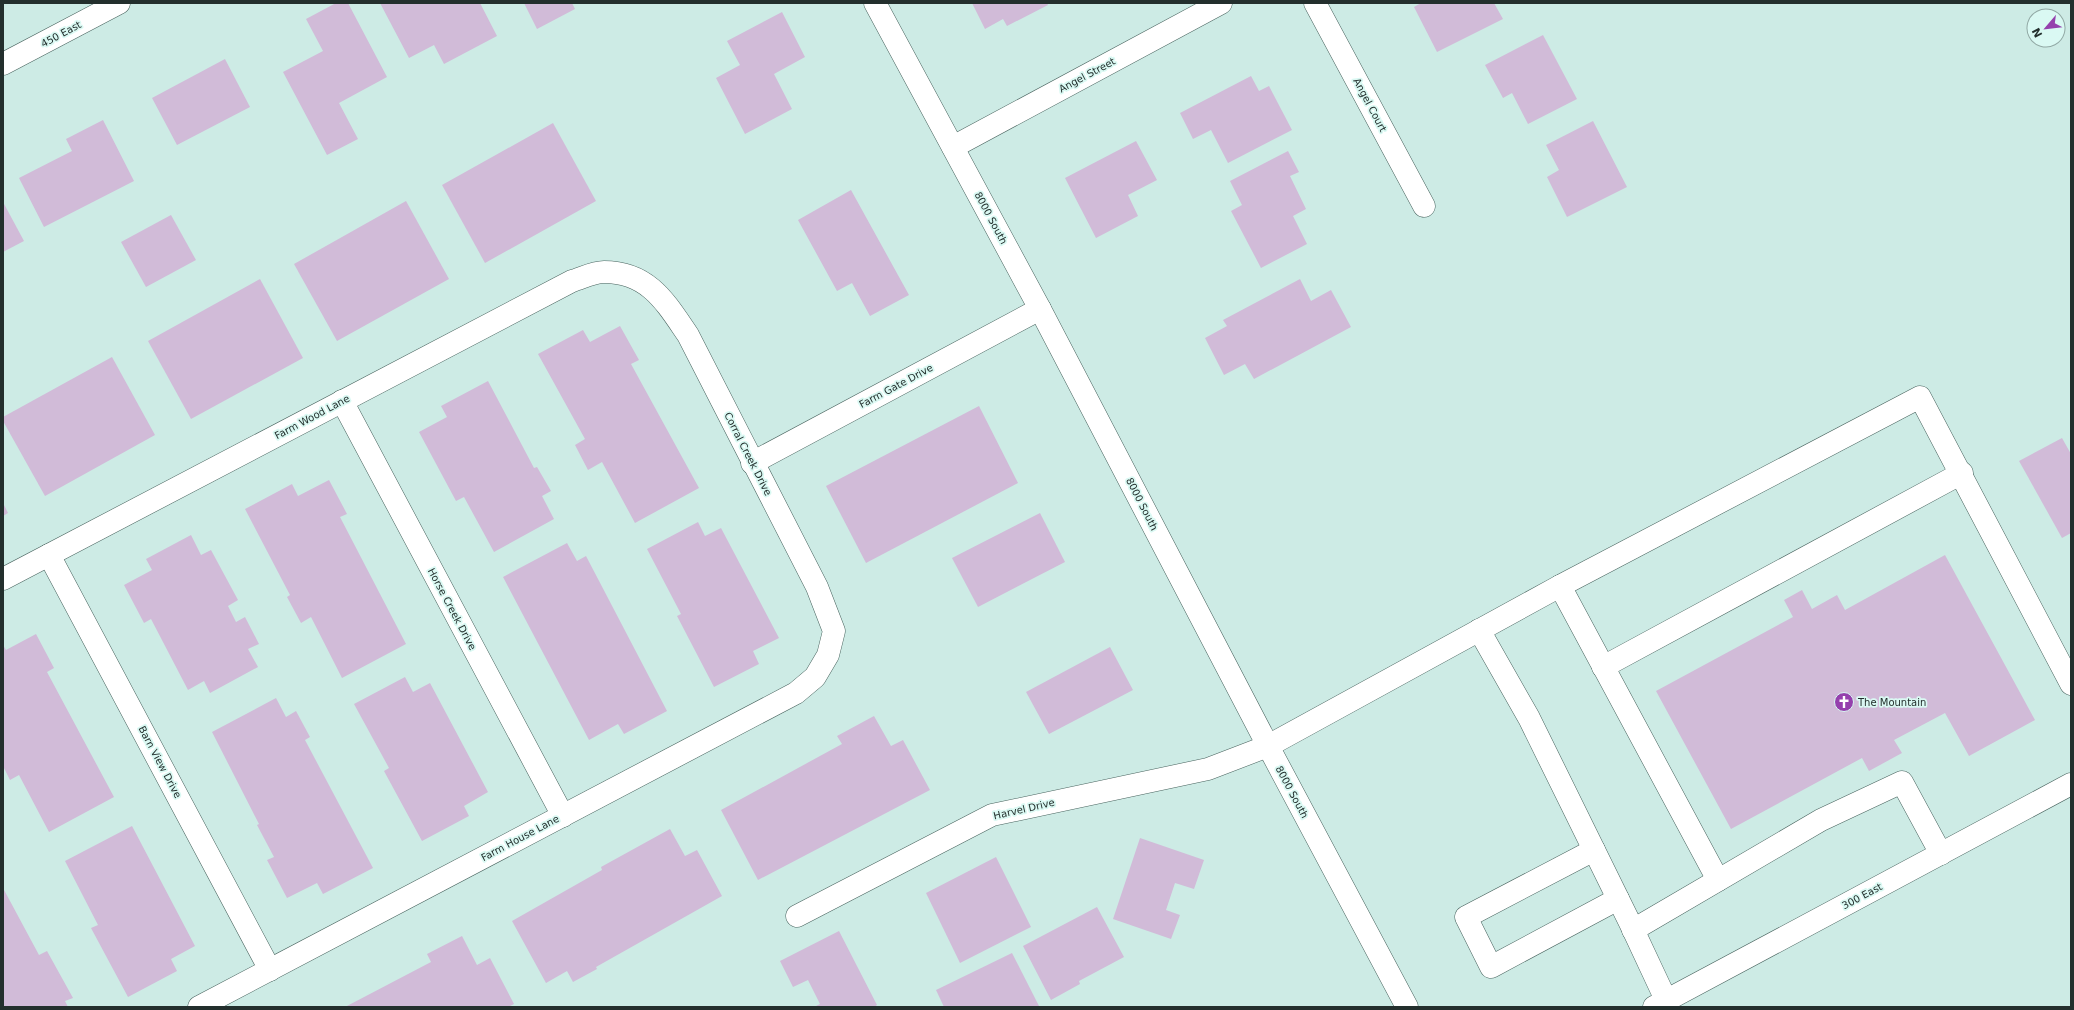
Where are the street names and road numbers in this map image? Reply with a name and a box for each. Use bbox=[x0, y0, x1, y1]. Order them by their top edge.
street label: 450 East bbox=[39, 19, 83, 49]
street label: Angel Street bbox=[1057, 56, 1117, 94]
street label: Angel Court bbox=[1351, 76, 1389, 134]
street label: 8000 South bbox=[973, 190, 1009, 246]
street label: Farm Gate Drive bbox=[857, 362, 935, 410]
street label: Farm Wood Lane bbox=[273, 393, 351, 441]
street label: Corral Creek Drive bbox=[722, 410, 774, 498]
street label: 8000 South bbox=[1124, 476, 1160, 532]
street label: Horse Creek Drive bbox=[426, 566, 478, 652]
street label: Barn View Drive bbox=[136, 724, 184, 800]
street label: 8000 South bbox=[1274, 764, 1310, 820]
street label: Harvel Drive bbox=[992, 797, 1056, 821]
street label: Farm House Lane bbox=[479, 813, 561, 863]
street label: 300 East bbox=[1840, 881, 1884, 911]

